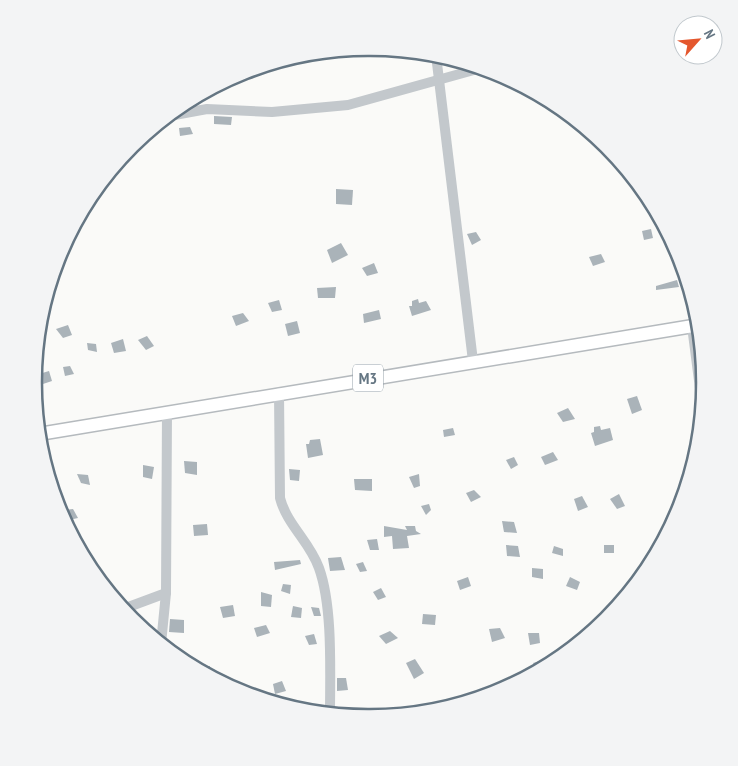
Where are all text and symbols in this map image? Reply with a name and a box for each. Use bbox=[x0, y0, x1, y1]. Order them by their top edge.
north arrow bbox=[673, 15, 723, 65]
text: N bbox=[700, 27, 719, 42]
road number: M3 bbox=[353, 364, 383, 392]

